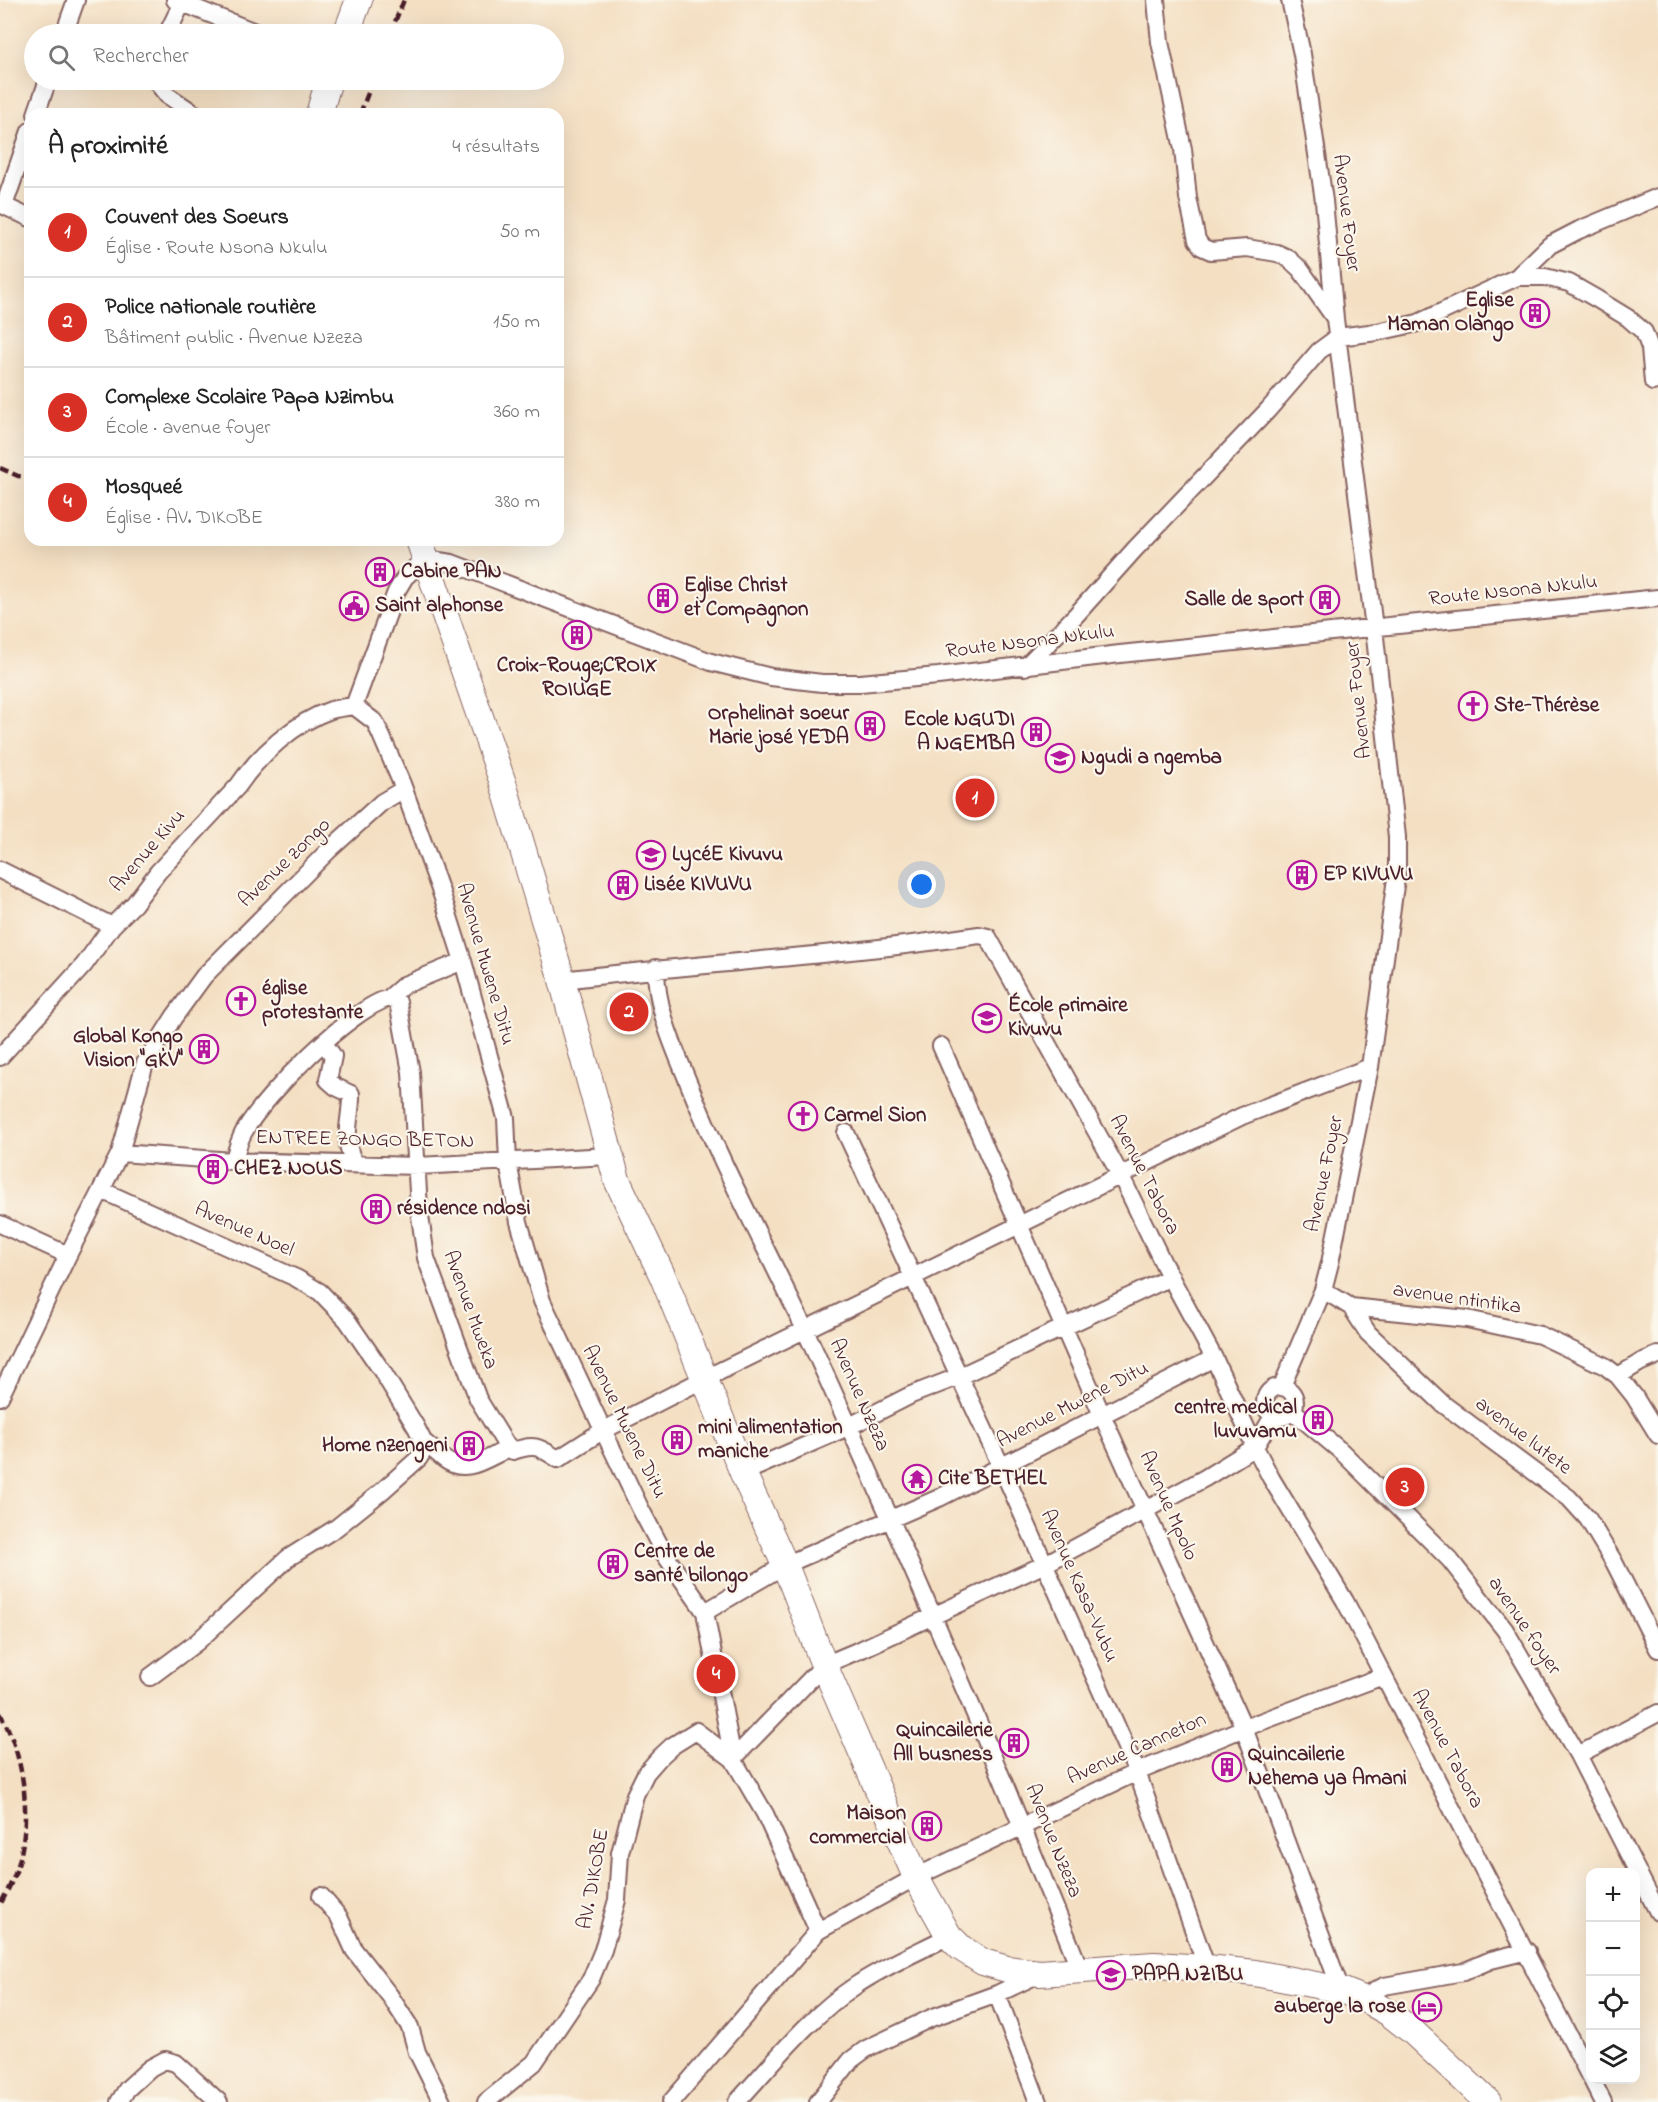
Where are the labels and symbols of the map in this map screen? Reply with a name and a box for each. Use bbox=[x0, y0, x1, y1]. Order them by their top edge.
street label: Avenue Foyer bbox=[1322, 152, 1368, 274]
place label: Eglise Maman Olango bbox=[1387, 286, 1515, 342]
building icon: Eglise Maman Olango bbox=[1519, 297, 1551, 329]
building icon: Cabine PAN bbox=[364, 556, 396, 588]
place label: Cabine PAN bbox=[401, 557, 502, 587]
street label: Route Nsona Nkulu bbox=[1427, 567, 1599, 615]
place label: Eglise Christ et Compagnon bbox=[684, 571, 808, 627]
building icon: Eglise Christ et Compagnon bbox=[647, 582, 679, 614]
building icon: Salle de sport bbox=[1309, 584, 1341, 616]
place label: Salle de sport bbox=[1184, 585, 1305, 615]
public building icon: Saint alphonse bbox=[338, 590, 370, 622]
place label: Saint alphonse bbox=[375, 591, 504, 621]
street label: Route Nsona Nkulu bbox=[944, 617, 1116, 667]
building icon: Croix-Rouge;CROIX ROIUGE bbox=[561, 619, 593, 651]
street label: Avenue Foyer bbox=[1338, 639, 1382, 760]
place label: Croix-Rouge;CROIX ROIUGE bbox=[497, 651, 658, 705]
church icon: Ste-Thérèse bbox=[1457, 690, 1489, 722]
place label: Ste-Thérèse bbox=[1494, 691, 1600, 721]
place label: Orphelinat soeur Marie josé YEDA bbox=[708, 699, 849, 753]
place label: Ecole NGUDI A NGEMBA bbox=[904, 705, 1015, 759]
building icon: Orphelinat soeur Marie josé YEDA bbox=[854, 710, 886, 742]
building icon: Ecole NGUDI A NGEMBA bbox=[1020, 716, 1052, 748]
school or university icon: Ngudi a ngemba bbox=[1044, 742, 1076, 774]
place label: Ngudi a ngemba bbox=[1081, 743, 1222, 775]
pin: 1 bbox=[956, 776, 994, 820]
street label: Avenue Kivu bbox=[103, 803, 193, 899]
street label: Avenue zongo bbox=[232, 811, 339, 916]
school or university icon: LycéE Kivuvu bbox=[635, 839, 667, 871]
place label: LycéE Kivuvu bbox=[672, 840, 783, 872]
building icon: EP KIVUVU bbox=[1286, 859, 1318, 891]
place label: EP KIVUVU bbox=[1323, 860, 1413, 890]
building icon: Lisée KIVUVU bbox=[607, 869, 639, 901]
place label: Lisée KIVUVU bbox=[644, 870, 752, 900]
your location bbox=[907, 870, 936, 899]
street label: Avenue Mwene Ditu bbox=[448, 880, 522, 1049]
place label: église protestante bbox=[262, 974, 364, 1028]
church icon: église protestante bbox=[225, 985, 257, 1017]
pin: 2 bbox=[610, 990, 648, 1034]
place label: École primaire Kivuvu bbox=[1008, 991, 1128, 1045]
school or university icon: École primaire Kivuvu bbox=[971, 1002, 1003, 1034]
place label: Global Kongo Vision "GKV" bbox=[73, 1022, 183, 1076]
building icon: Global Kongo Vision "GKV" bbox=[188, 1033, 220, 1065]
church icon: Carmel Sion bbox=[787, 1100, 819, 1132]
place label: Carmel Sion bbox=[824, 1101, 926, 1131]
street label: Avenue Tabora bbox=[1101, 1110, 1187, 1240]
street label: Avenue Foyer bbox=[1298, 1113, 1354, 1235]
street label: ENTREE ZONGO BETON bbox=[255, 1123, 475, 1157]
building icon: CHEZ NOUS bbox=[197, 1153, 229, 1185]
place label: CHEZ NOUS bbox=[234, 1154, 343, 1184]
building icon: résidence ndosi bbox=[360, 1193, 392, 1225]
place label: résidence ndosi bbox=[397, 1194, 531, 1224]
street label: Avenue Noel bbox=[189, 1195, 299, 1265]
street label: Avenue Mweka bbox=[435, 1246, 505, 1374]
street label: avenue ntintika bbox=[1391, 1275, 1523, 1323]
street label: Avenue Nzeza bbox=[821, 1334, 897, 1456]
street label: Avenue Mwene Ditu bbox=[574, 1340, 674, 1504]
street label: Avenue Mwene Ditu bbox=[992, 1354, 1154, 1456]
street label: avenue lutete bbox=[1468, 1389, 1578, 1483]
place label: centre medical luvuvamu bbox=[1174, 1393, 1297, 1447]
building icon: centre medical luvuvamu bbox=[1302, 1404, 1334, 1436]
place label: mini alimentation maniche bbox=[698, 1413, 843, 1467]
building icon: mini alimentation maniche bbox=[661, 1424, 693, 1456]
building icon: Home nzengeni bbox=[453, 1430, 485, 1462]
place label: Home nzengeni bbox=[322, 1431, 448, 1463]
street label: Avenue Mpolo bbox=[1131, 1446, 1206, 1566]
temple icon: Cite BETHEL bbox=[901, 1463, 933, 1495]
place label: Cite BETHEL bbox=[938, 1464, 1048, 1494]
pin: 3 bbox=[1386, 1464, 1424, 1510]
street label: Avenue Kasa-Vubu bbox=[1032, 1505, 1126, 1667]
place label: Centre de santé bilongo bbox=[634, 1537, 748, 1593]
building icon: Centre de santé bilongo bbox=[597, 1548, 629, 1580]
street label: avenue foyer bbox=[1478, 1571, 1568, 1683]
pin: 4 bbox=[696, 1652, 736, 1696]
street label: Avenue Tabora bbox=[1403, 1684, 1491, 1814]
street label: Avenue Canneton bbox=[1063, 1705, 1211, 1793]
place label: Quincailerie All busness bbox=[893, 1716, 994, 1770]
building icon: Quincailerie All busness bbox=[998, 1727, 1030, 1759]
place label: Quincailerie Nehema ya Amani bbox=[1248, 1740, 1407, 1796]
building icon: Quincailerie Nehema ya Amani bbox=[1211, 1751, 1243, 1783]
street label: Avenue Nzeza bbox=[1017, 1779, 1089, 1903]
place label: Maison commercial bbox=[809, 1799, 906, 1853]
building icon: Maison commercial bbox=[911, 1810, 943, 1842]
street label: AV. DIKOBE bbox=[570, 1826, 618, 1932]
school or university icon: PAPA NZIBU bbox=[1095, 1959, 1127, 1991]
place label: PAPA NZIBU bbox=[1132, 1960, 1243, 1990]
hotel icon: auberge la rose bbox=[1411, 1991, 1443, 2023]
place label: auberge la rose bbox=[1274, 1992, 1407, 2024]

